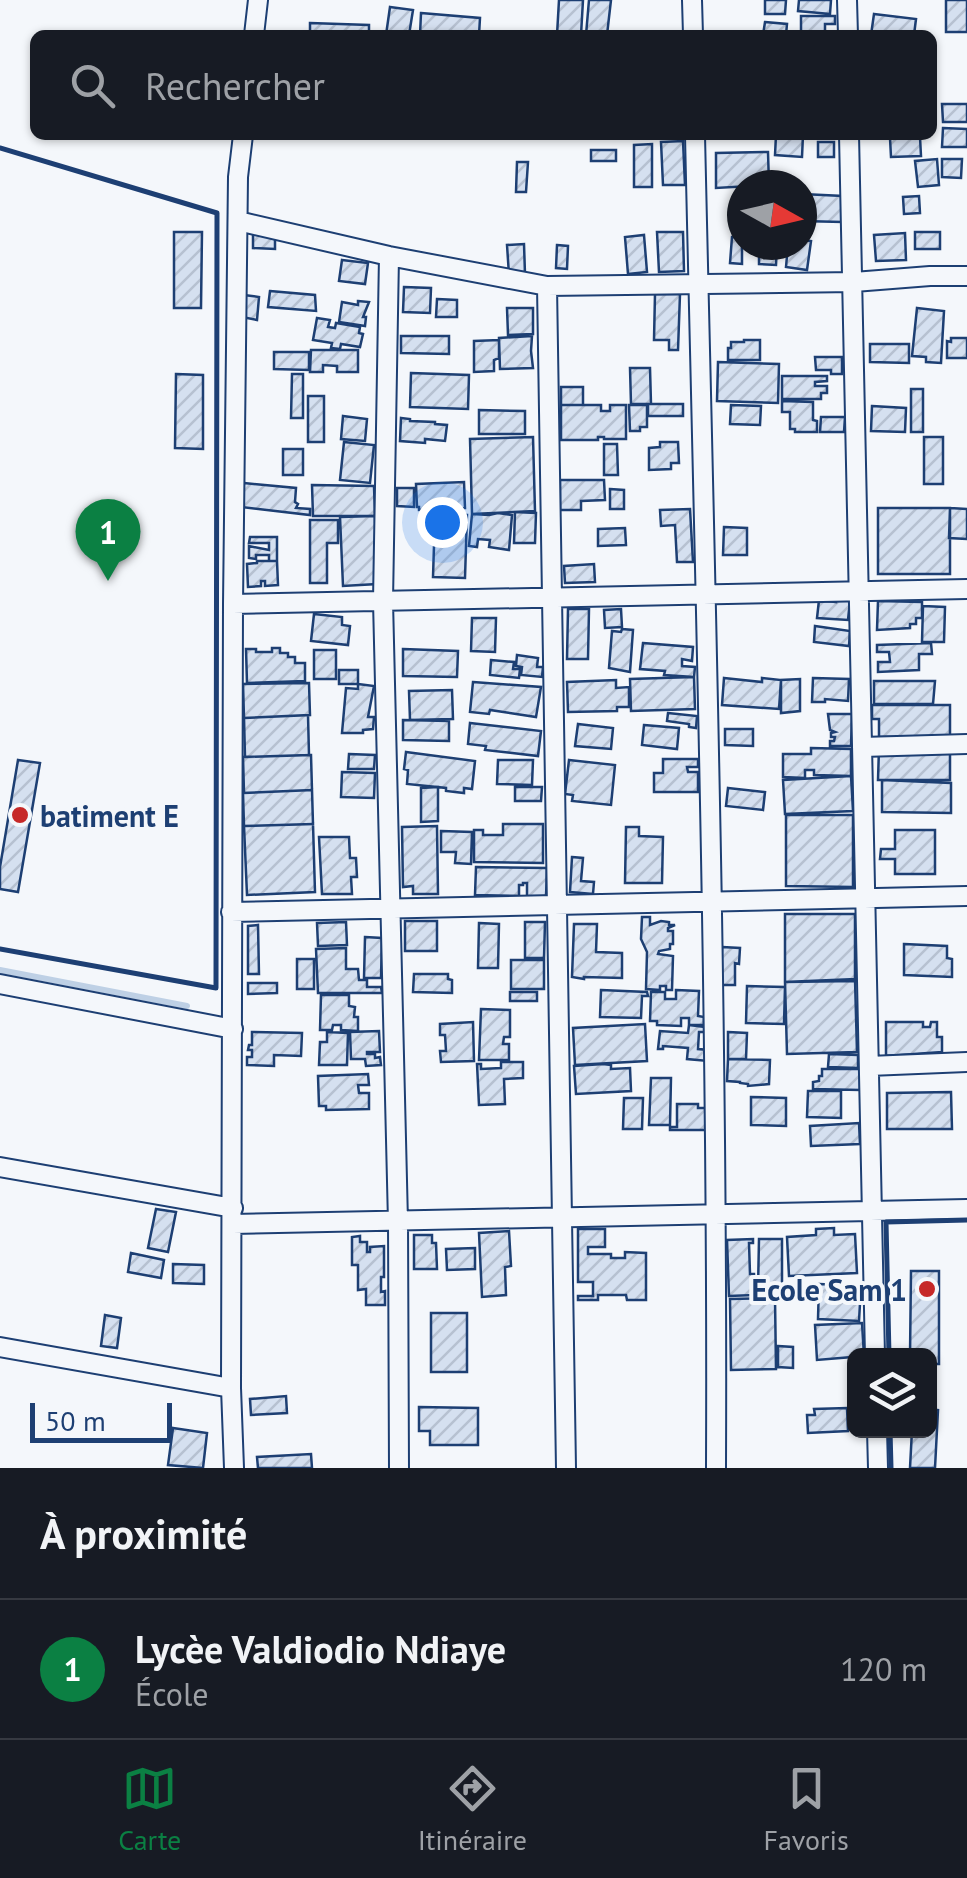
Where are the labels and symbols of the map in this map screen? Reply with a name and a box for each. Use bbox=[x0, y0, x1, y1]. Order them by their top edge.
north arrow bbox=[727, 170, 817, 260]
your location bbox=[417, 497, 468, 548]
pin: 1 bbox=[76, 498, 140, 581]
place label: batiment E bbox=[40, 796, 179, 835]
marker: batiment E bbox=[9, 804, 31, 826]
place label: Ecole Sam 1 bbox=[752, 1270, 907, 1309]
marker: Ecole Sam 1 bbox=[916, 1278, 938, 1300]
scale bar bbox=[30, 1398, 172, 1442]

